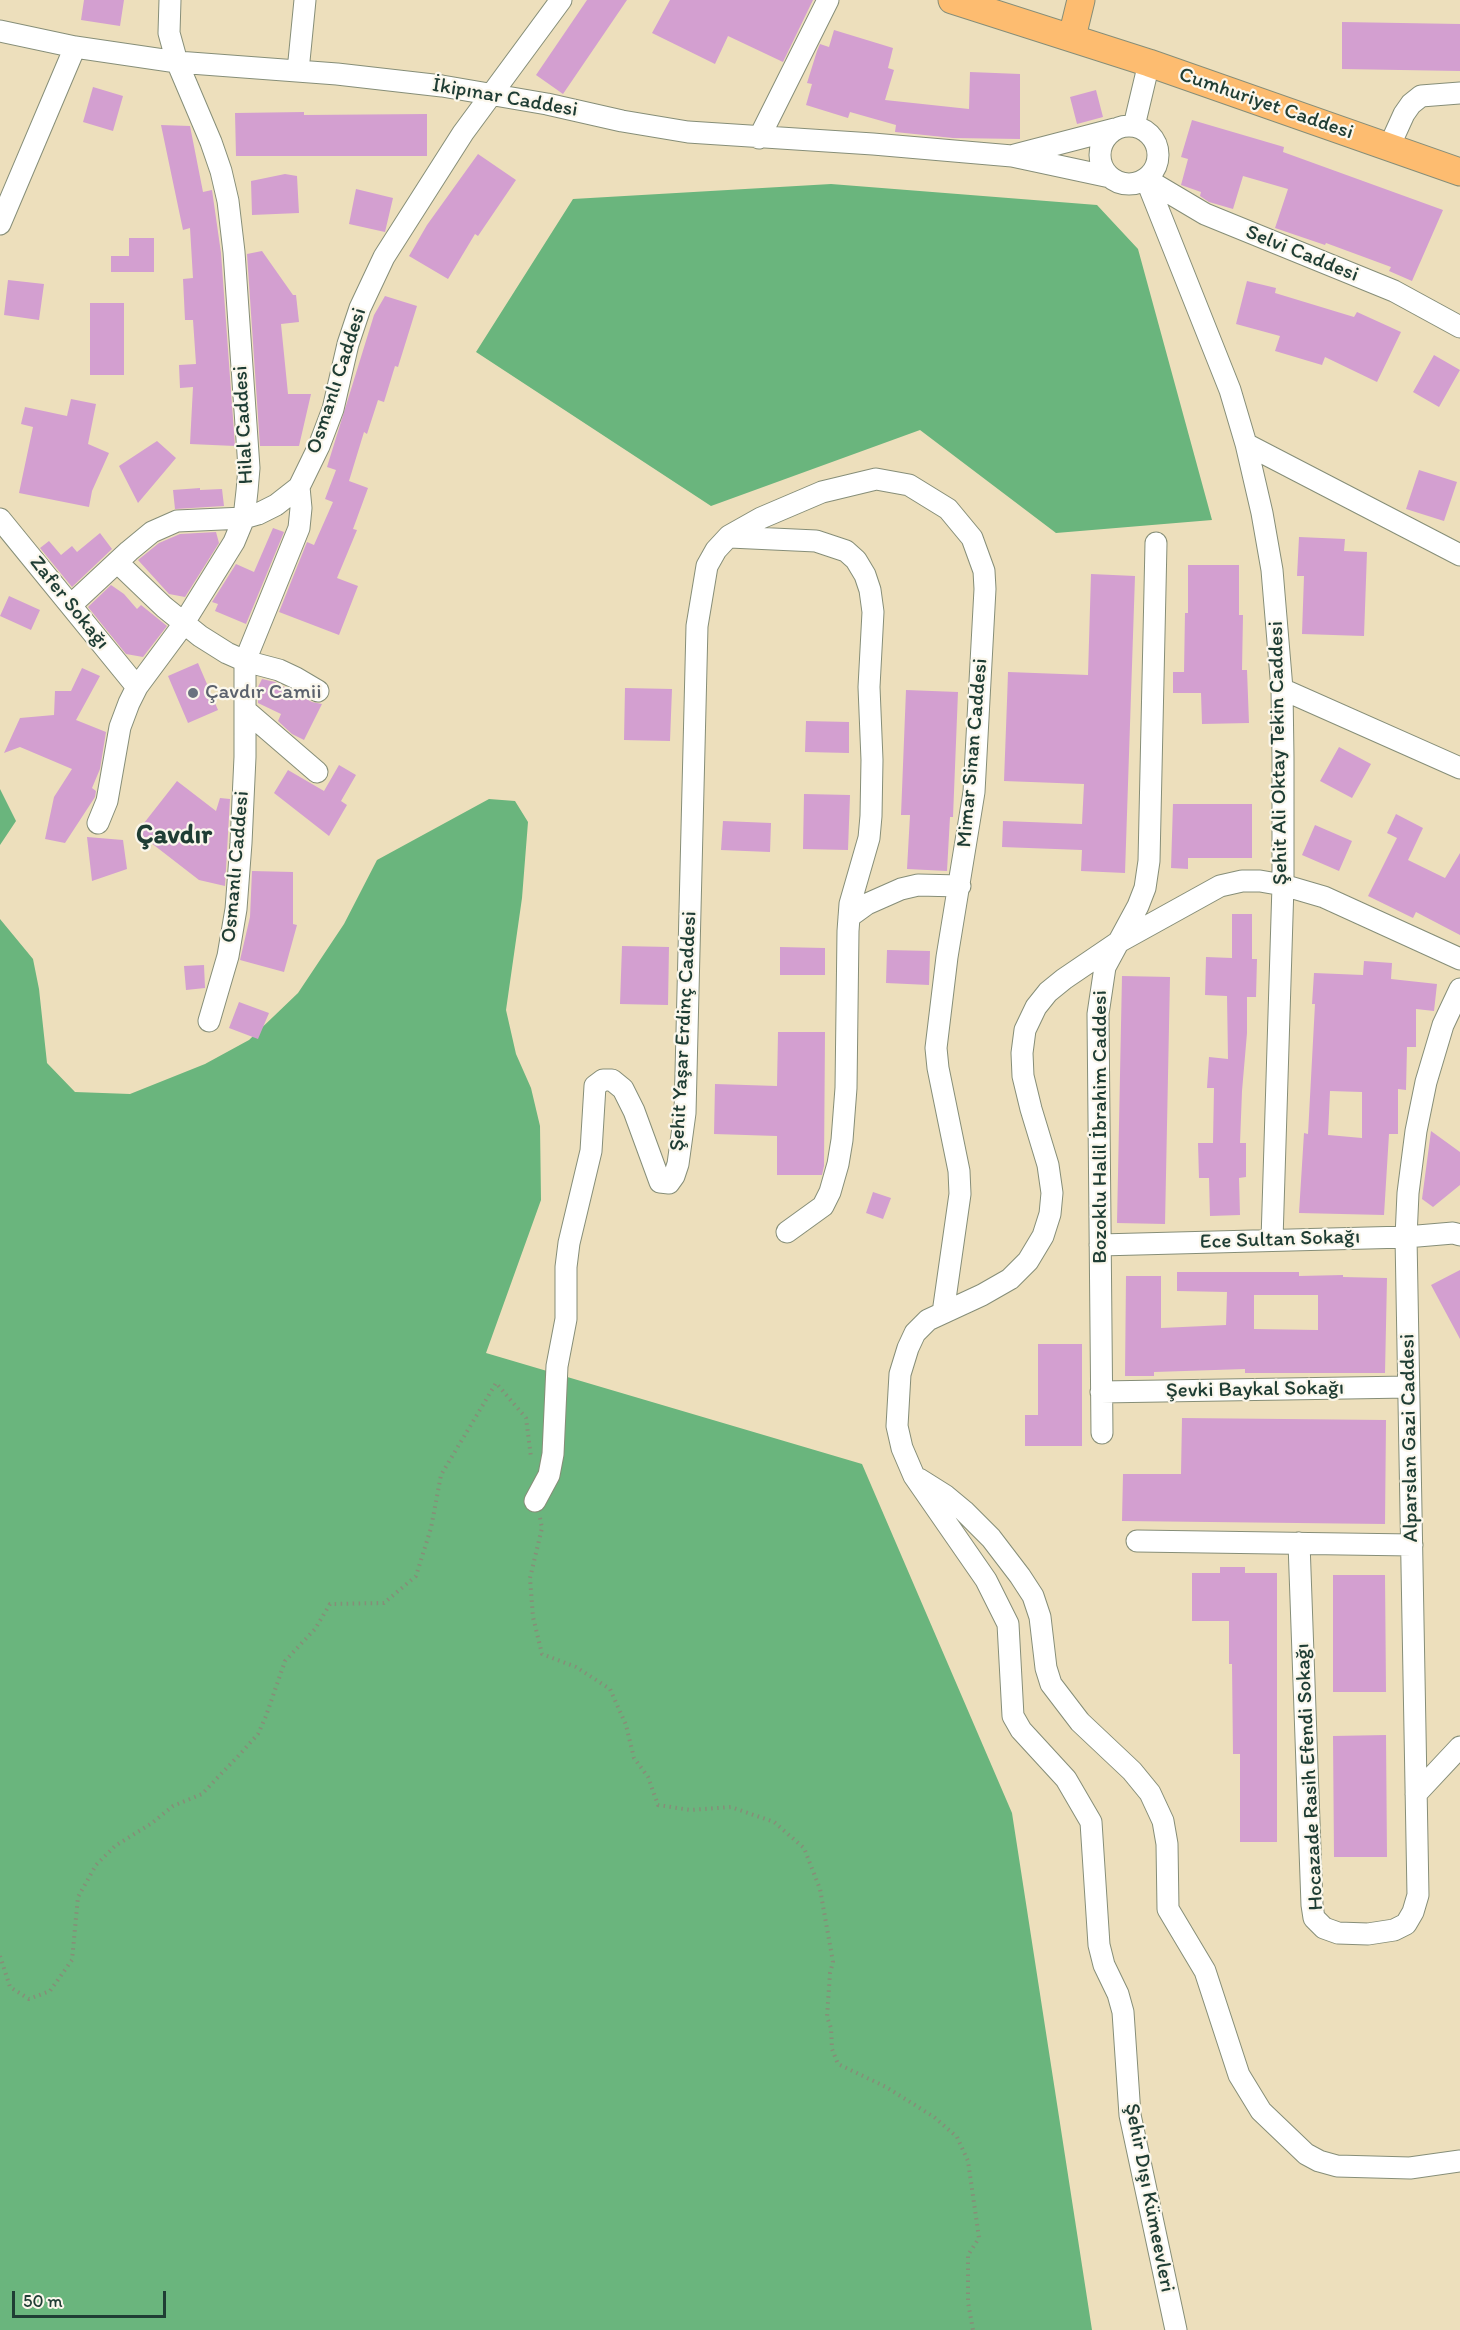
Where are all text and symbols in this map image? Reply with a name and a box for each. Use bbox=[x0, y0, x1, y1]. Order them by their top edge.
street label: Cumhuriyet Caddesi bbox=[1175, 62, 1357, 146]
street label: İkipınar Caddesi bbox=[430, 73, 580, 123]
street label: Selvi Caddesi bbox=[1242, 220, 1362, 288]
street label: Osmanlı Caddesi bbox=[301, 305, 373, 457]
street label: Hilal Caddesi bbox=[228, 365, 260, 485]
street label: Zafer Sokağı bbox=[24, 551, 114, 655]
street label: Şehit Ali Oktay Tekin Caddesi bbox=[1264, 621, 1294, 885]
street label: Mimar Sinan Caddesi bbox=[952, 657, 994, 849]
place label: Çavdır Camii bbox=[205, 680, 322, 706]
marker: Çavdır Camii bbox=[186, 686, 200, 700]
street label: Osmanlı Caddesi bbox=[217, 790, 255, 944]
district label: Çavdır bbox=[136, 820, 212, 852]
street label: Şehit Yaşar Erdinç Caddesi bbox=[665, 910, 703, 1152]
street label: Bozoklu Halil İbrahim Caddesi bbox=[1088, 990, 1114, 1264]
street label: Ece Sultan Sokağı bbox=[1199, 1225, 1361, 1255]
street label: Alparslan Gazi Caddesi bbox=[1396, 1334, 1424, 1542]
street label: Şevki Baykal Sokağı bbox=[1166, 1376, 1344, 1404]
street label: Hocazade Rasih Efendi Sokağı bbox=[1290, 1643, 1330, 1911]
street label: Şehir Dışı Kümeevleri bbox=[1118, 2101, 1180, 2295]
scale bar bbox=[15, 2279, 170, 2317]
text: 50 m bbox=[23, 2290, 63, 2312]

